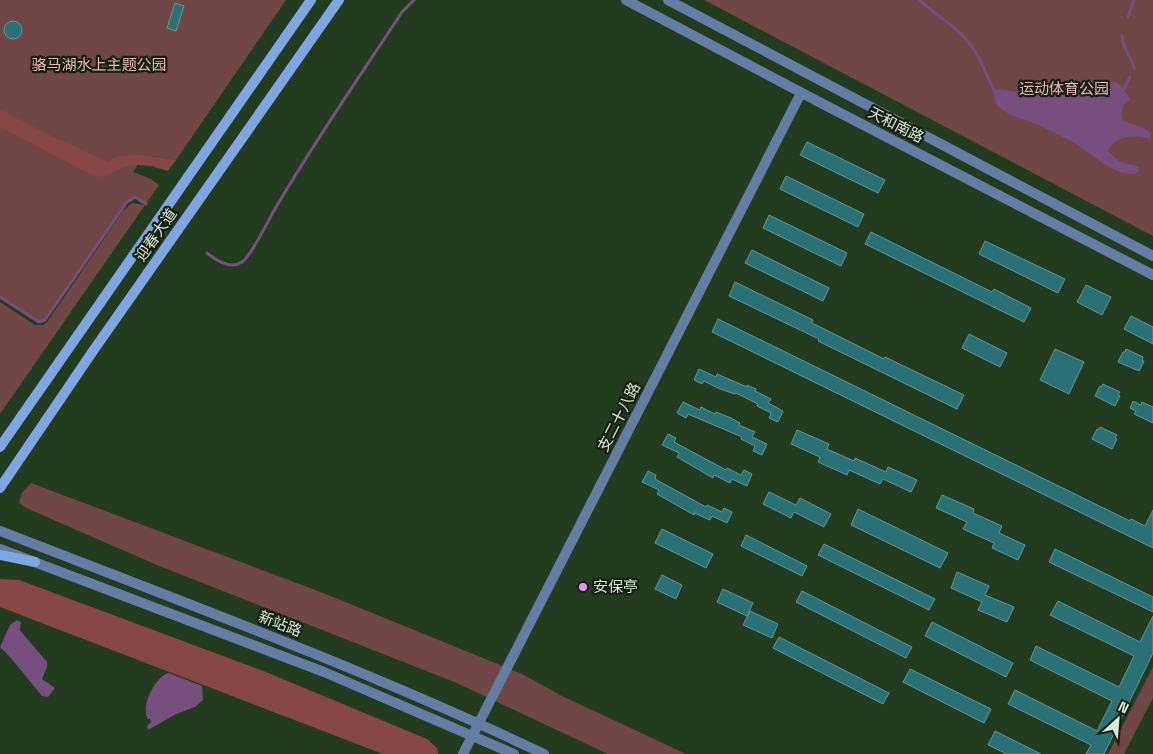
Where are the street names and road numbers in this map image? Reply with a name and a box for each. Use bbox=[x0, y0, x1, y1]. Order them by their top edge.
street label: 天和南路 bbox=[865, 102, 927, 147]
street label: 迎春大道 bbox=[131, 205, 181, 265]
street label: 支二十八路 bbox=[593, 379, 644, 455]
street label: 新站路 bbox=[256, 607, 305, 640]

